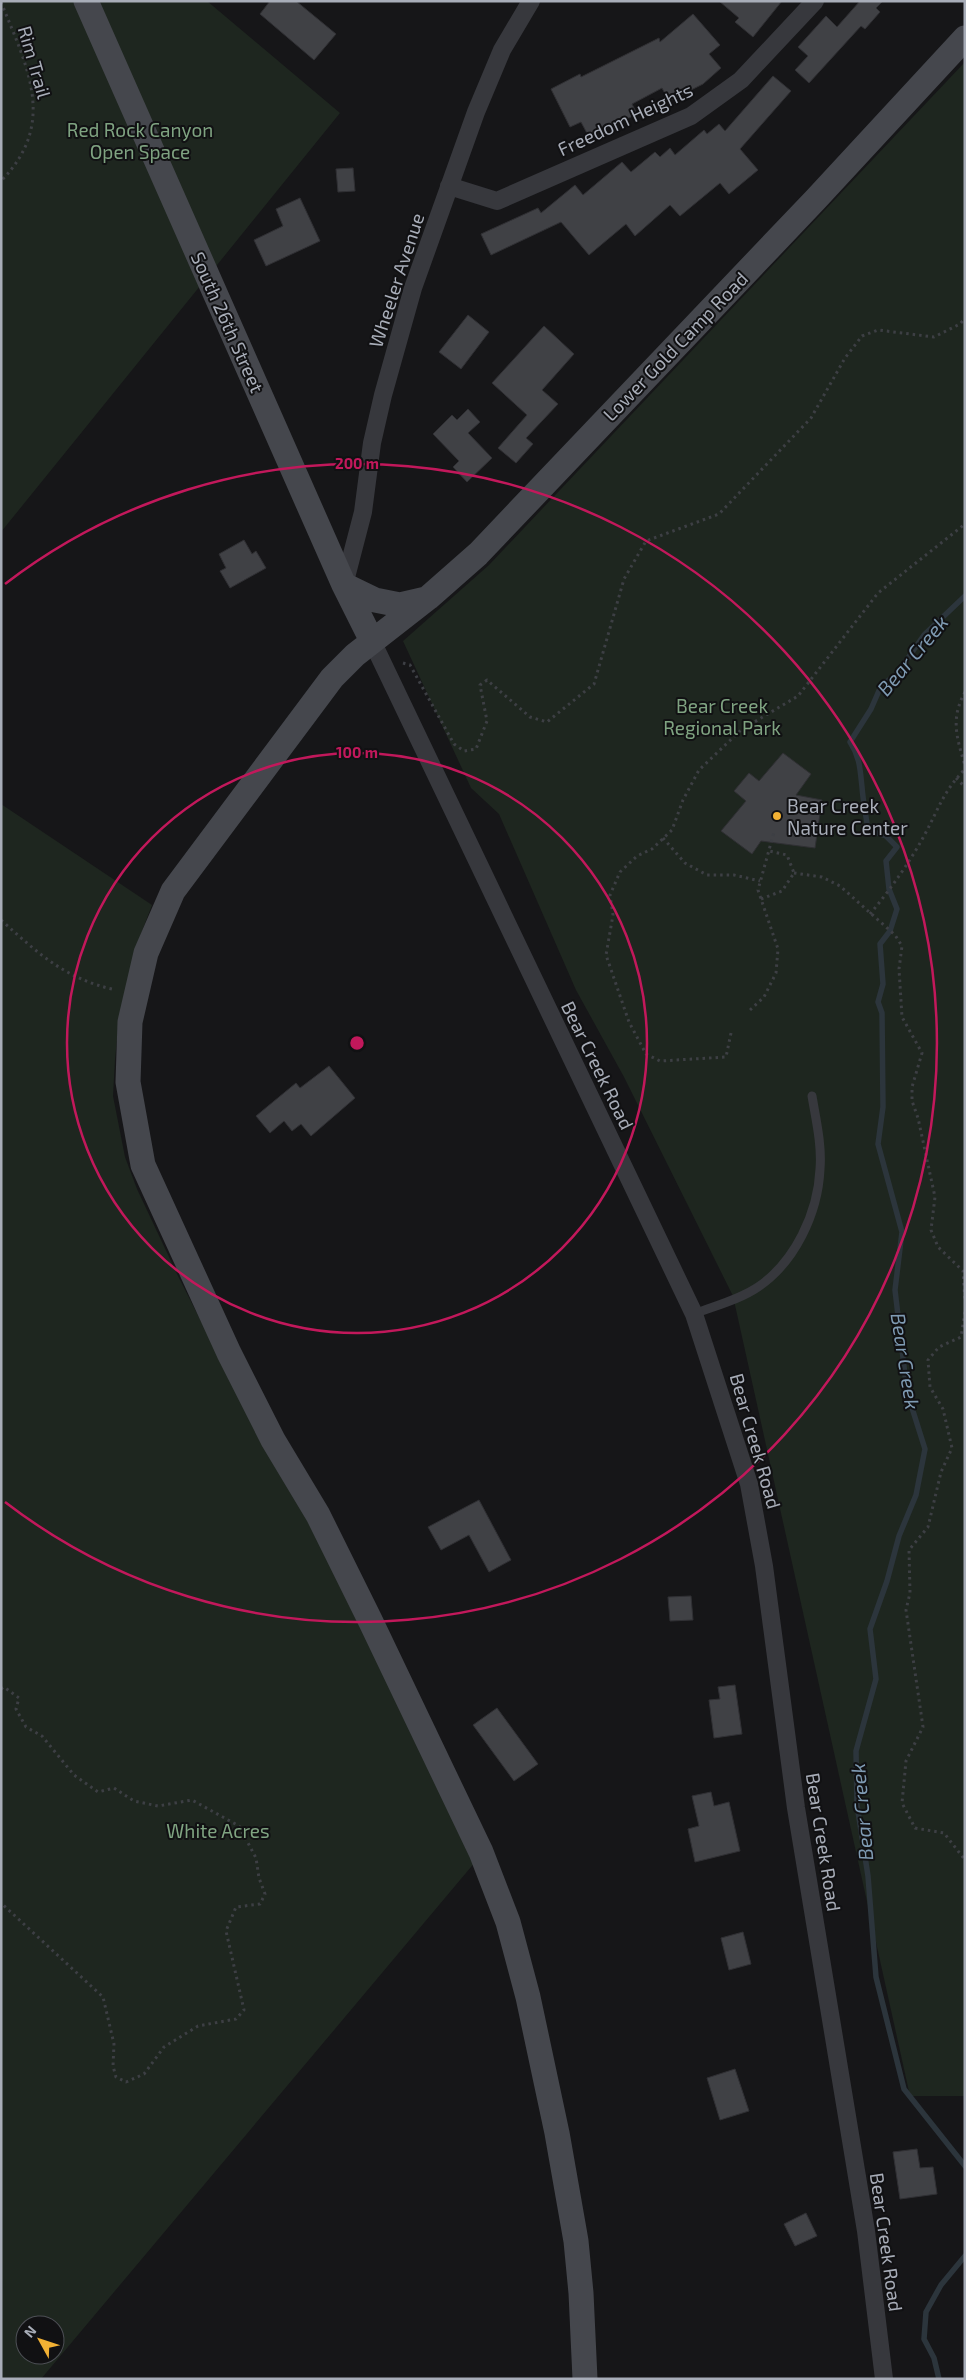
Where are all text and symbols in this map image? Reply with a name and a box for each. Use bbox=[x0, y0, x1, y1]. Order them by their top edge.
street label: Rim Trail bbox=[14, 23, 56, 101]
street label: Freedom Heights bbox=[554, 78, 696, 160]
park label: Red Rock Canyon Open Space bbox=[67, 118, 213, 163]
street label: Wheeler Avenue bbox=[363, 210, 429, 350]
street label: South 26th Street bbox=[187, 248, 269, 396]
street label: Lower Gold Camp Road bbox=[598, 267, 752, 425]
text: 200 m bbox=[335, 454, 379, 472]
water label: Bear Creek bbox=[871, 610, 953, 700]
park label: Bear Creek Regional Park bbox=[663, 694, 781, 739]
text: 100 m bbox=[336, 743, 378, 761]
place label: Bear Creek Nature Center bbox=[787, 794, 908, 839]
marker: Bear Creek Nature Center bbox=[771, 810, 783, 822]
street label: Bear Creek Road bbox=[557, 997, 639, 1133]
centre of rings bbox=[348, 1034, 366, 1052]
water label: Bear Creek bbox=[887, 1311, 925, 1411]
street label: Bear Creek Road bbox=[726, 1371, 786, 1511]
water label: Bear Creek bbox=[845, 1762, 877, 1862]
street label: Bear Creek Road bbox=[802, 1771, 846, 1913]
park label: White Acres bbox=[166, 1819, 270, 1842]
street label: Bear Creek Road bbox=[866, 2171, 908, 2313]
north arrow bbox=[15, 2315, 65, 2365]
text: N bbox=[20, 2322, 39, 2341]

